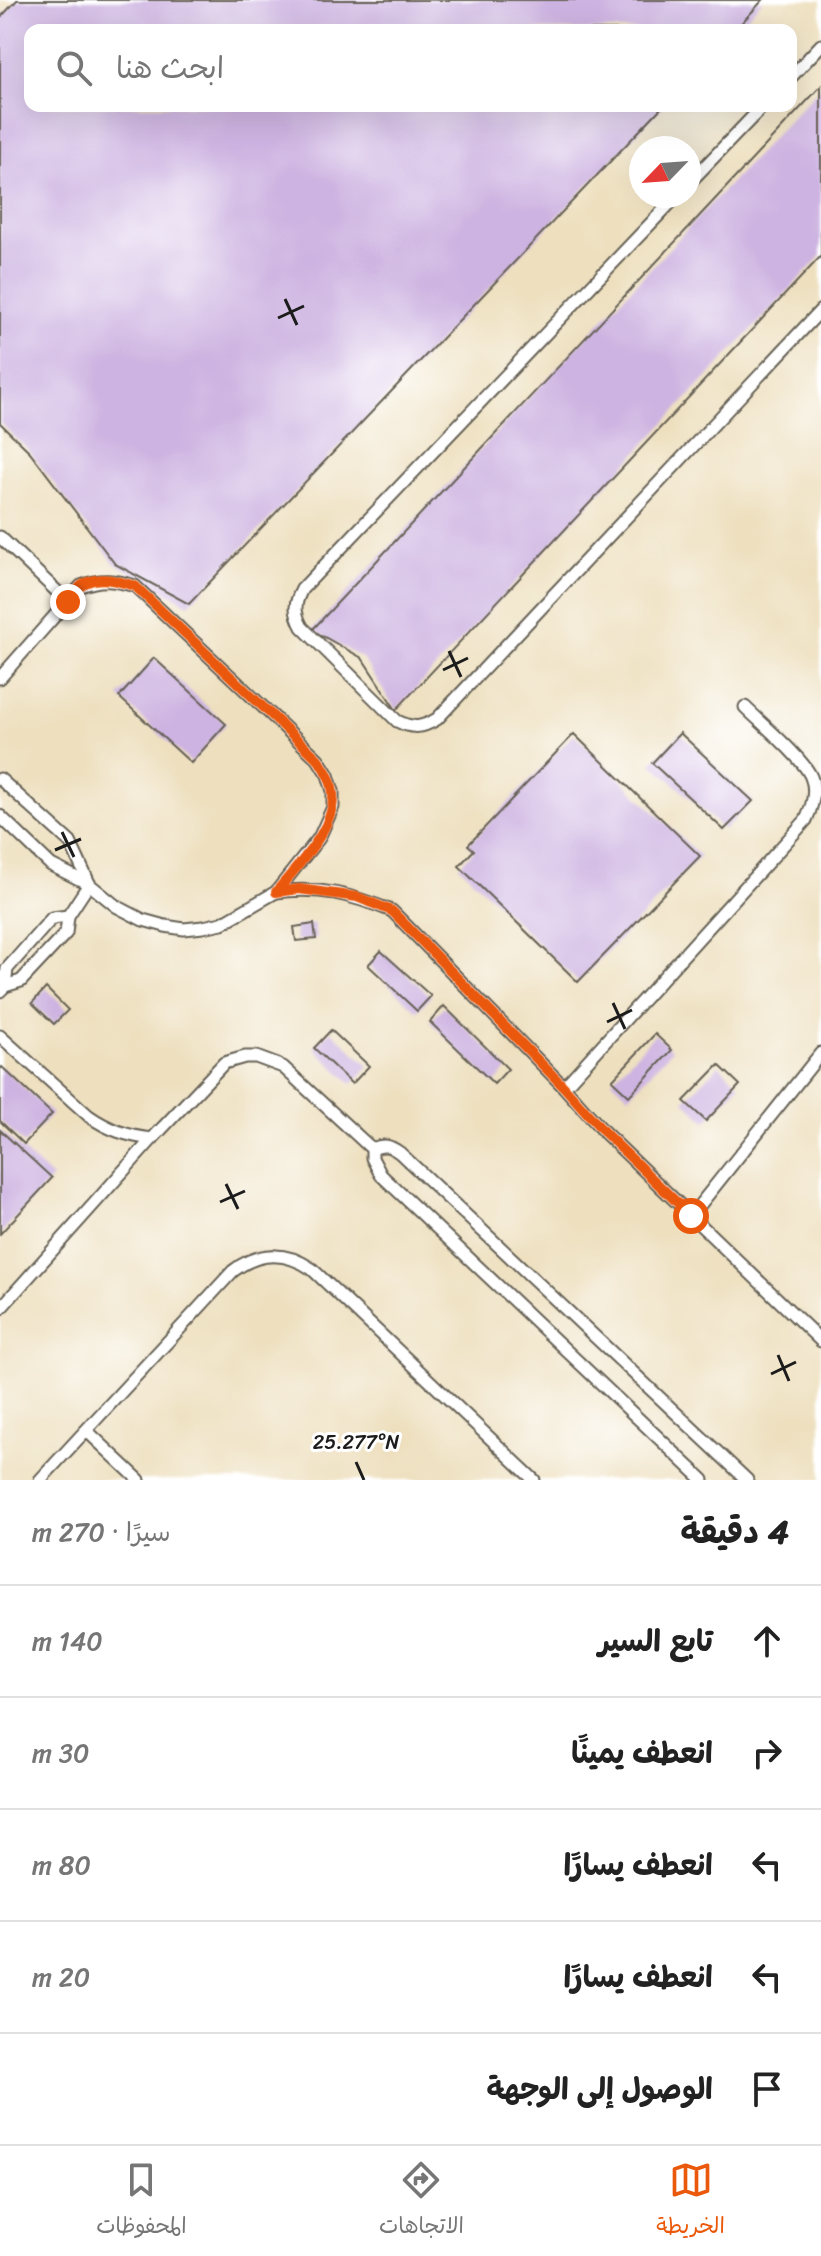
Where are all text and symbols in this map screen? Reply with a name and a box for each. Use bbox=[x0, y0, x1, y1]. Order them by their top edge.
search box bbox=[24, 24, 797, 112]
text: ابحث هنا bbox=[116, 41, 224, 95]
icon: search bbox=[52, 46, 96, 90]
north arrow bbox=[629, 136, 701, 208]
route end bbox=[50, 584, 86, 620]
route start bbox=[673, 1198, 709, 1234]
text: 25.277°N bbox=[313, 1425, 399, 1460]
text: 4 دقيقة bbox=[680, 1502, 789, 1562]
text: سيرًا · 270 m bbox=[32, 1509, 171, 1555]
text: تابع السير bbox=[598, 1614, 713, 1668]
text: 140 m bbox=[32, 1618, 103, 1664]
icon: ahead bbox=[745, 1619, 789, 1663]
text: انعطف يمينًا bbox=[571, 1726, 713, 1780]
text: 30 m bbox=[32, 1730, 89, 1776]
icon: right bbox=[745, 1731, 789, 1775]
text: انعطف يسارًا bbox=[563, 1838, 713, 1892]
text: 80 m bbox=[32, 1842, 91, 1888]
icon: left bbox=[745, 1843, 789, 1887]
text: انعطف يسارًا bbox=[563, 1950, 713, 2004]
text: 20 m bbox=[32, 1954, 90, 2000]
icon: left bbox=[745, 1955, 789, 1999]
text: الوصول إلى الوجهة bbox=[486, 2062, 713, 2116]
icon: arrive bbox=[745, 2067, 789, 2111]
tab: المحفوظات bbox=[96, 2158, 187, 2245]
tab: الاتجاهات bbox=[379, 2158, 464, 2245]
tab: الخريطة bbox=[656, 2158, 725, 2245]

